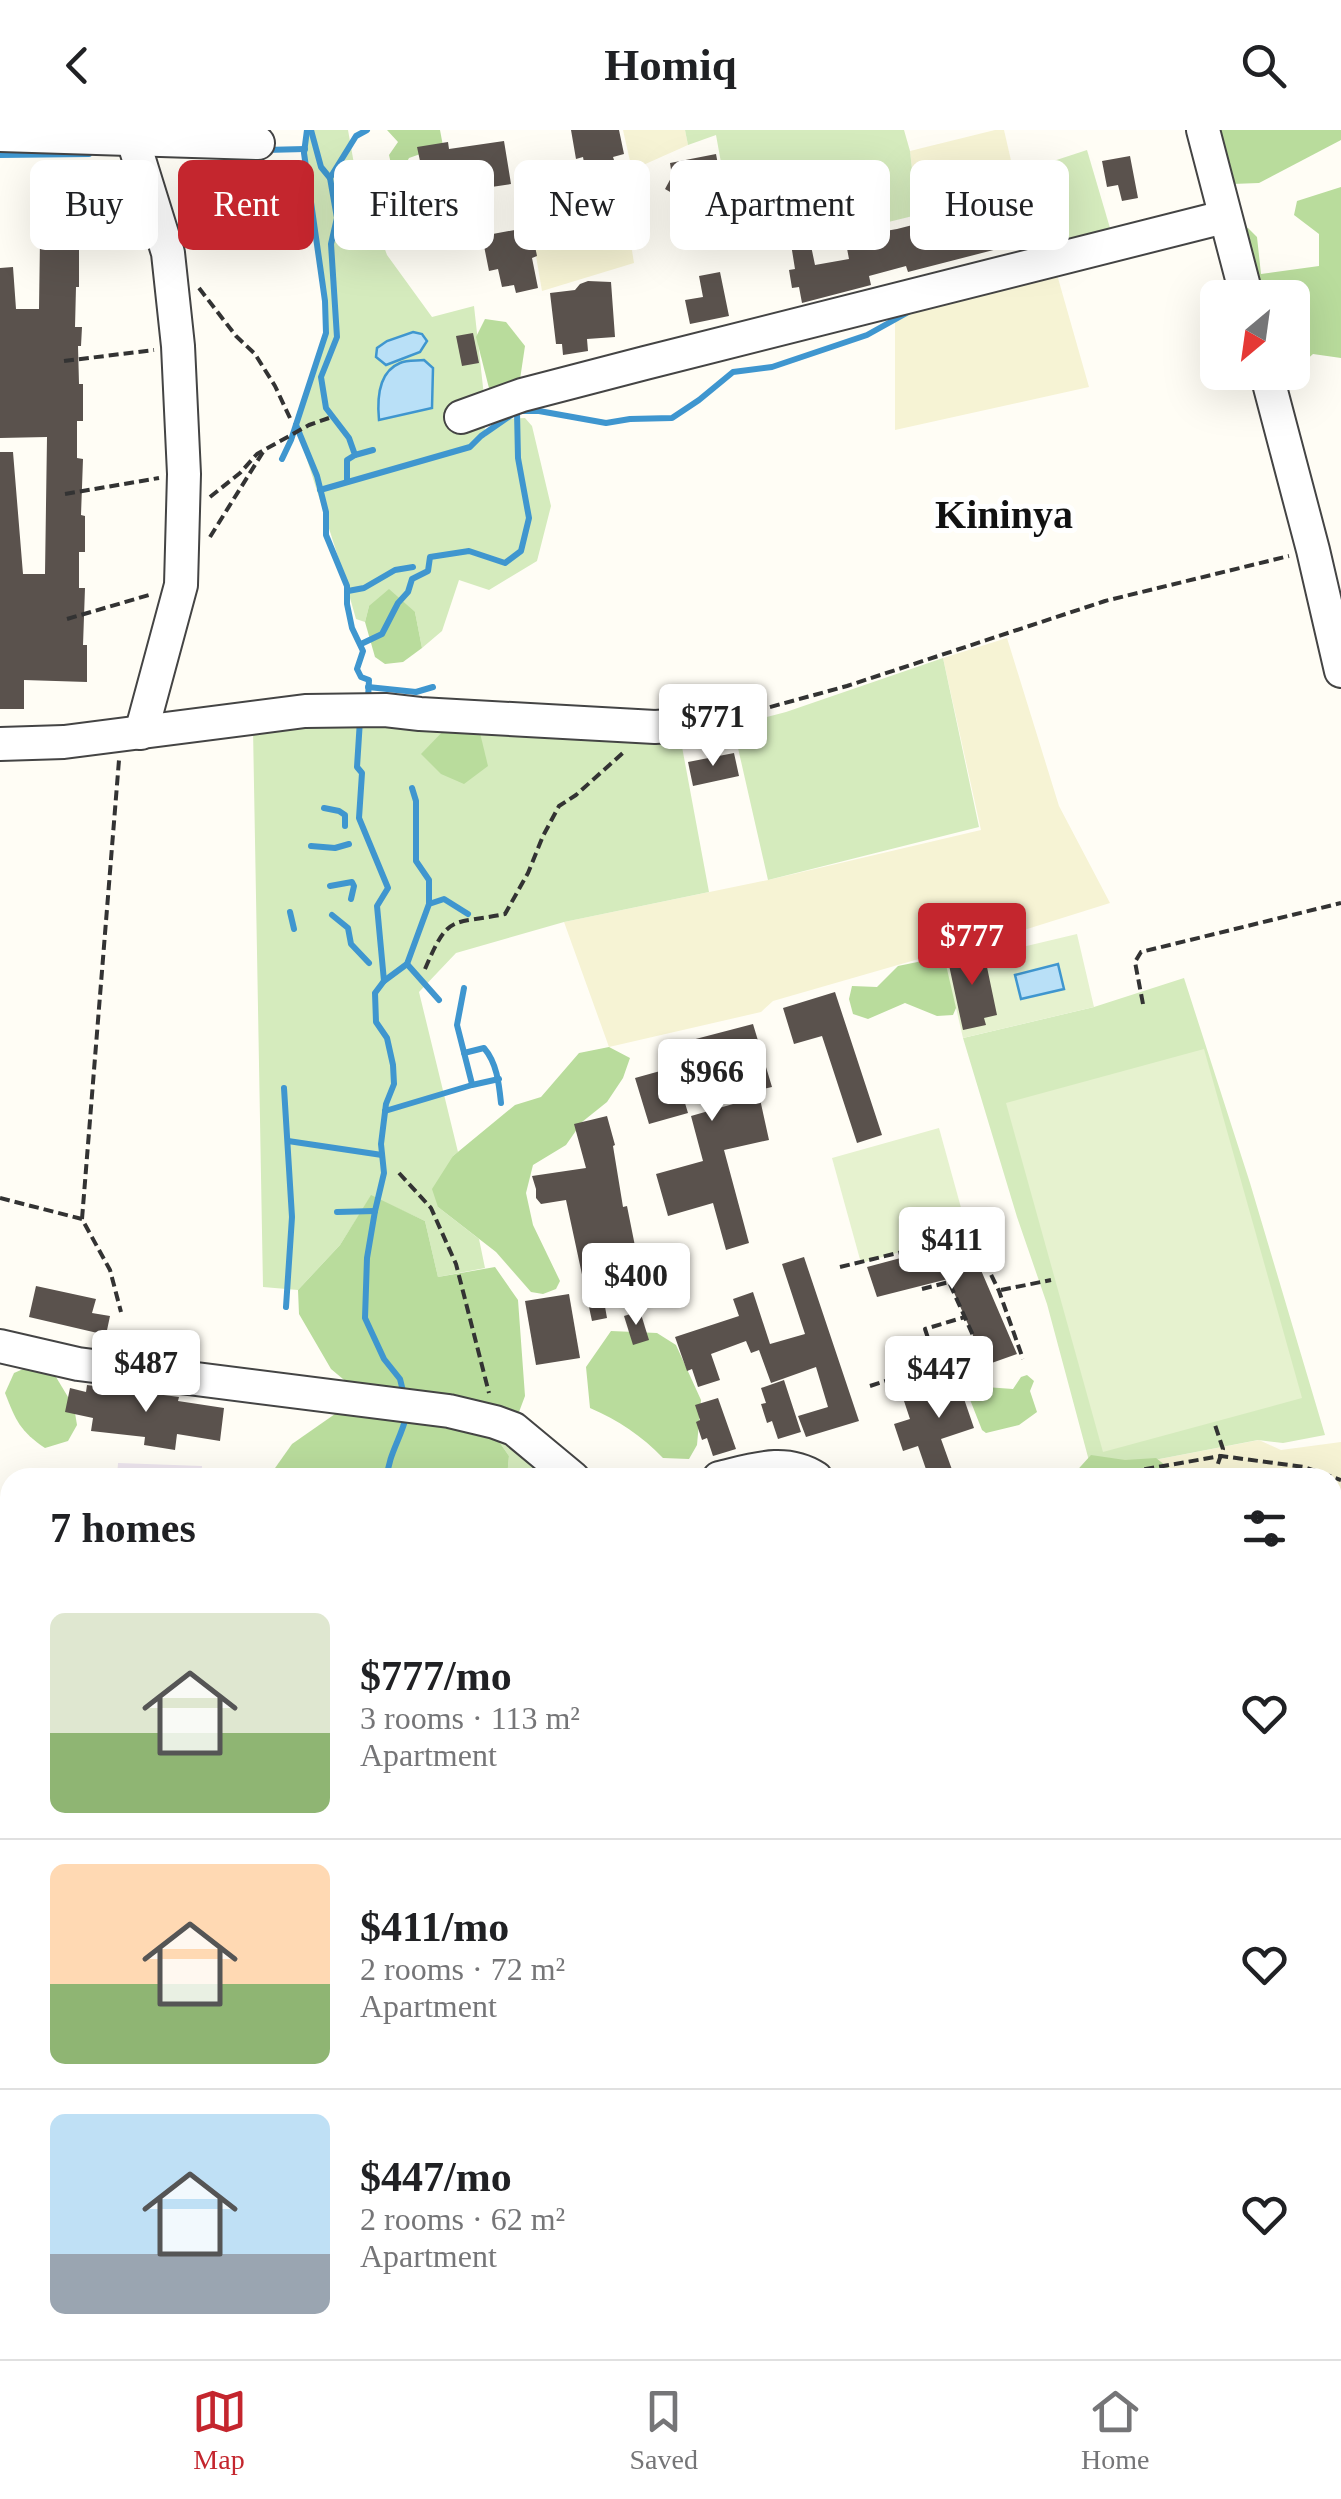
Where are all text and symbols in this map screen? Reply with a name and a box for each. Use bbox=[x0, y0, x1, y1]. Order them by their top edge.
icon: back bbox=[50, 38, 105, 93]
icon: search bbox=[1236, 38, 1291, 93]
text: Homiq bbox=[604, 40, 737, 90]
chip: Buy bbox=[30, 160, 158, 250]
chip: Rent bbox=[178, 160, 314, 250]
chip: Filters bbox=[334, 160, 494, 250]
chip: New bbox=[514, 160, 650, 250]
chip: Apartment bbox=[670, 160, 890, 250]
chip: House bbox=[910, 160, 1069, 250]
north arrow bbox=[1200, 280, 1310, 390]
map controls bbox=[1200, 280, 1310, 390]
district label: Kininya bbox=[935, 492, 1073, 537]
pin: $771 bbox=[654, 684, 772, 769]
text: $771 bbox=[681, 698, 745, 734]
pin: $777 bbox=[913, 903, 1031, 988]
text: $777 bbox=[940, 917, 1004, 953]
pin: $966 bbox=[653, 1039, 771, 1124]
text: $966 bbox=[680, 1053, 744, 1089]
pin: $411 bbox=[893, 1207, 1011, 1292]
text: $411 bbox=[921, 1221, 983, 1257]
pin: $400 bbox=[577, 1243, 695, 1328]
text: $400 bbox=[604, 1257, 668, 1293]
pin: $487 bbox=[87, 1330, 205, 1415]
pin: $447 bbox=[880, 1336, 998, 1421]
text: $487 bbox=[114, 1344, 178, 1380]
text: $447 bbox=[907, 1350, 971, 1386]
icon: filters bbox=[1237, 1501, 1292, 1556]
text: 7 homes bbox=[50, 1505, 196, 1551]
icon: home bbox=[130, 1653, 250, 1773]
text: $777/mo bbox=[360, 1653, 512, 1699]
icon: heart bbox=[1237, 1686, 1292, 1741]
text: 3 rooms · 113 m² bbox=[360, 1700, 580, 1736]
text: Apartment bbox=[360, 1737, 497, 1773]
icon: home bbox=[130, 1904, 250, 2024]
text: $411/mo bbox=[360, 1904, 509, 1950]
icon: heart bbox=[1237, 1937, 1292, 1992]
text: 2 rooms · 72 m² bbox=[360, 1951, 565, 1987]
text: Apartment bbox=[360, 1988, 497, 2024]
icon: home bbox=[130, 2154, 250, 2274]
text: $447/mo bbox=[360, 2154, 512, 2200]
icon: heart bbox=[1237, 2187, 1292, 2242]
text: 2 rooms · 62 m² bbox=[360, 2201, 565, 2237]
text: Apartment bbox=[360, 2238, 497, 2274]
tab: Map bbox=[192, 2384, 247, 2476]
tab: Saved bbox=[630, 2384, 698, 2476]
tab: Home bbox=[1081, 2384, 1149, 2476]

